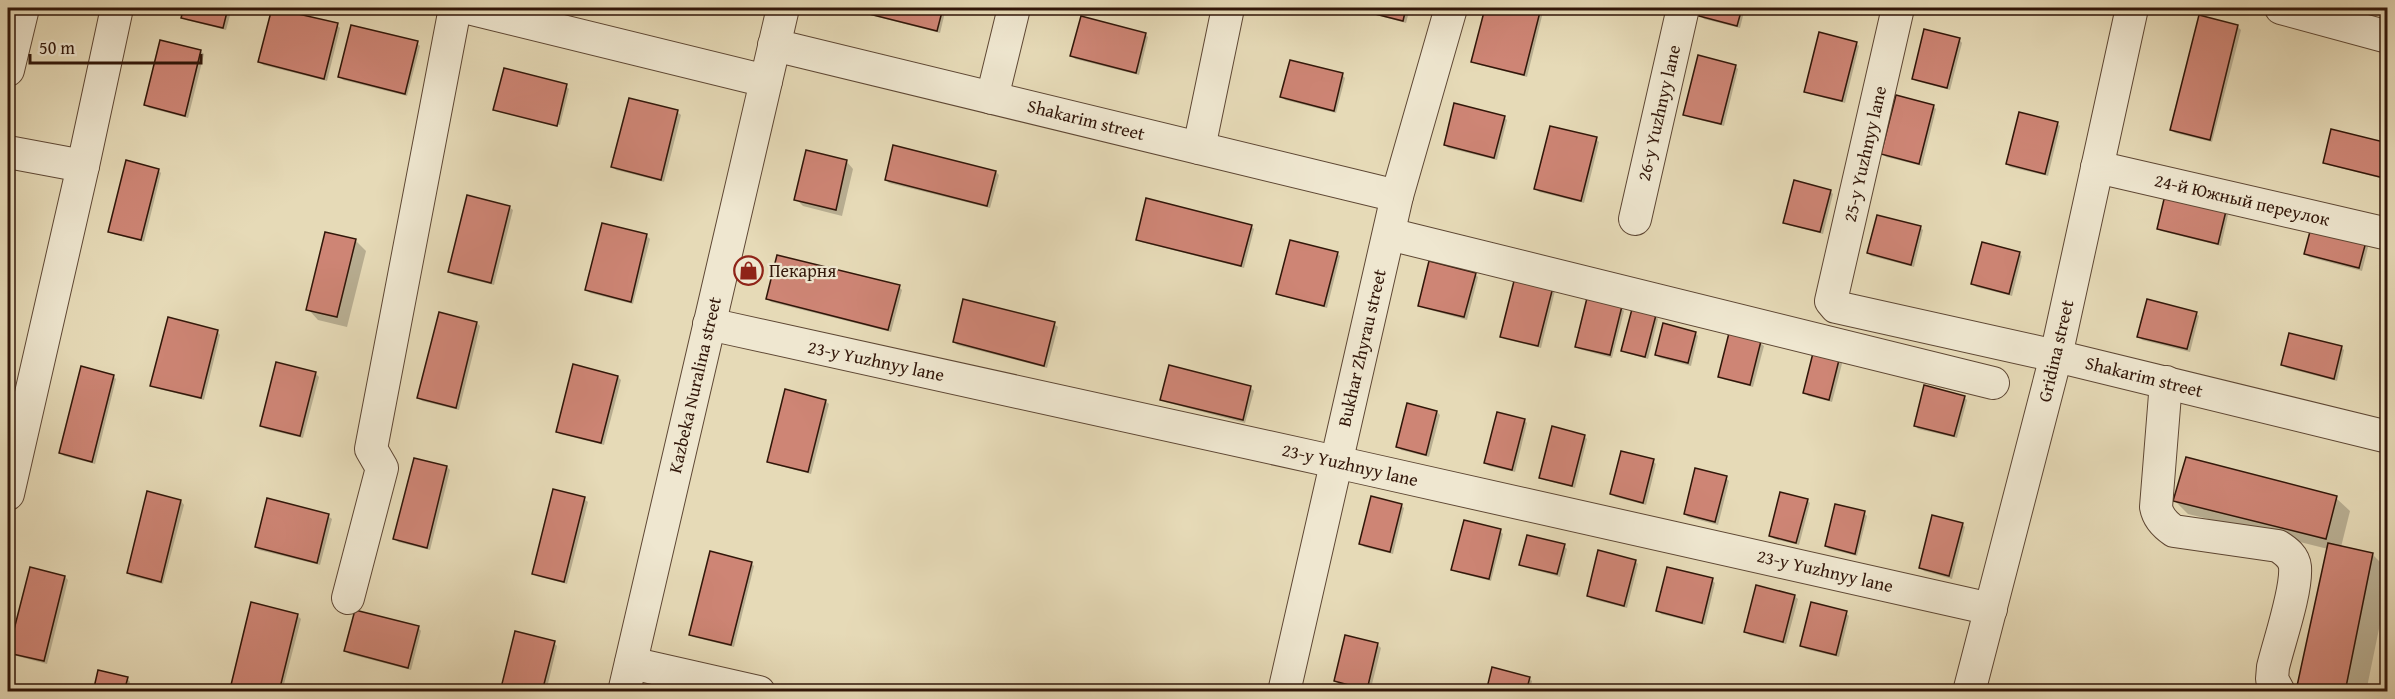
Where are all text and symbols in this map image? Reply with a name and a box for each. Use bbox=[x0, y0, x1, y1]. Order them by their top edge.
scale bar bbox=[30, 27, 201, 65]
text: 50 m bbox=[39, 34, 75, 61]
street label: 26-y Yuzhnyy lane bbox=[1630, 42, 1687, 184]
street label: 25-y Yuzhnyy lane bbox=[1836, 83, 1893, 225]
street label: Shakarim street bbox=[1025, 92, 1148, 147]
street label: 24-й Южный переулок bbox=[2152, 166, 2333, 233]
shop icon: Пекарня bbox=[732, 255, 764, 287]
place label: Пекарня bbox=[769, 257, 836, 284]
street label: Bukhar Zhyrau street bbox=[1330, 266, 1393, 429]
street label: Kazbeka Nuralina street bbox=[661, 293, 728, 476]
street label: Gridina street bbox=[2031, 296, 2081, 405]
street label: 23-y Yuzhnyy lane bbox=[805, 333, 947, 388]
street label: Shakarim street bbox=[2083, 349, 2206, 404]
street label: 23-y Yuzhnyy lane bbox=[1279, 436, 1421, 493]
street label: 23-y Yuzhnyy lane bbox=[1754, 542, 1896, 599]

